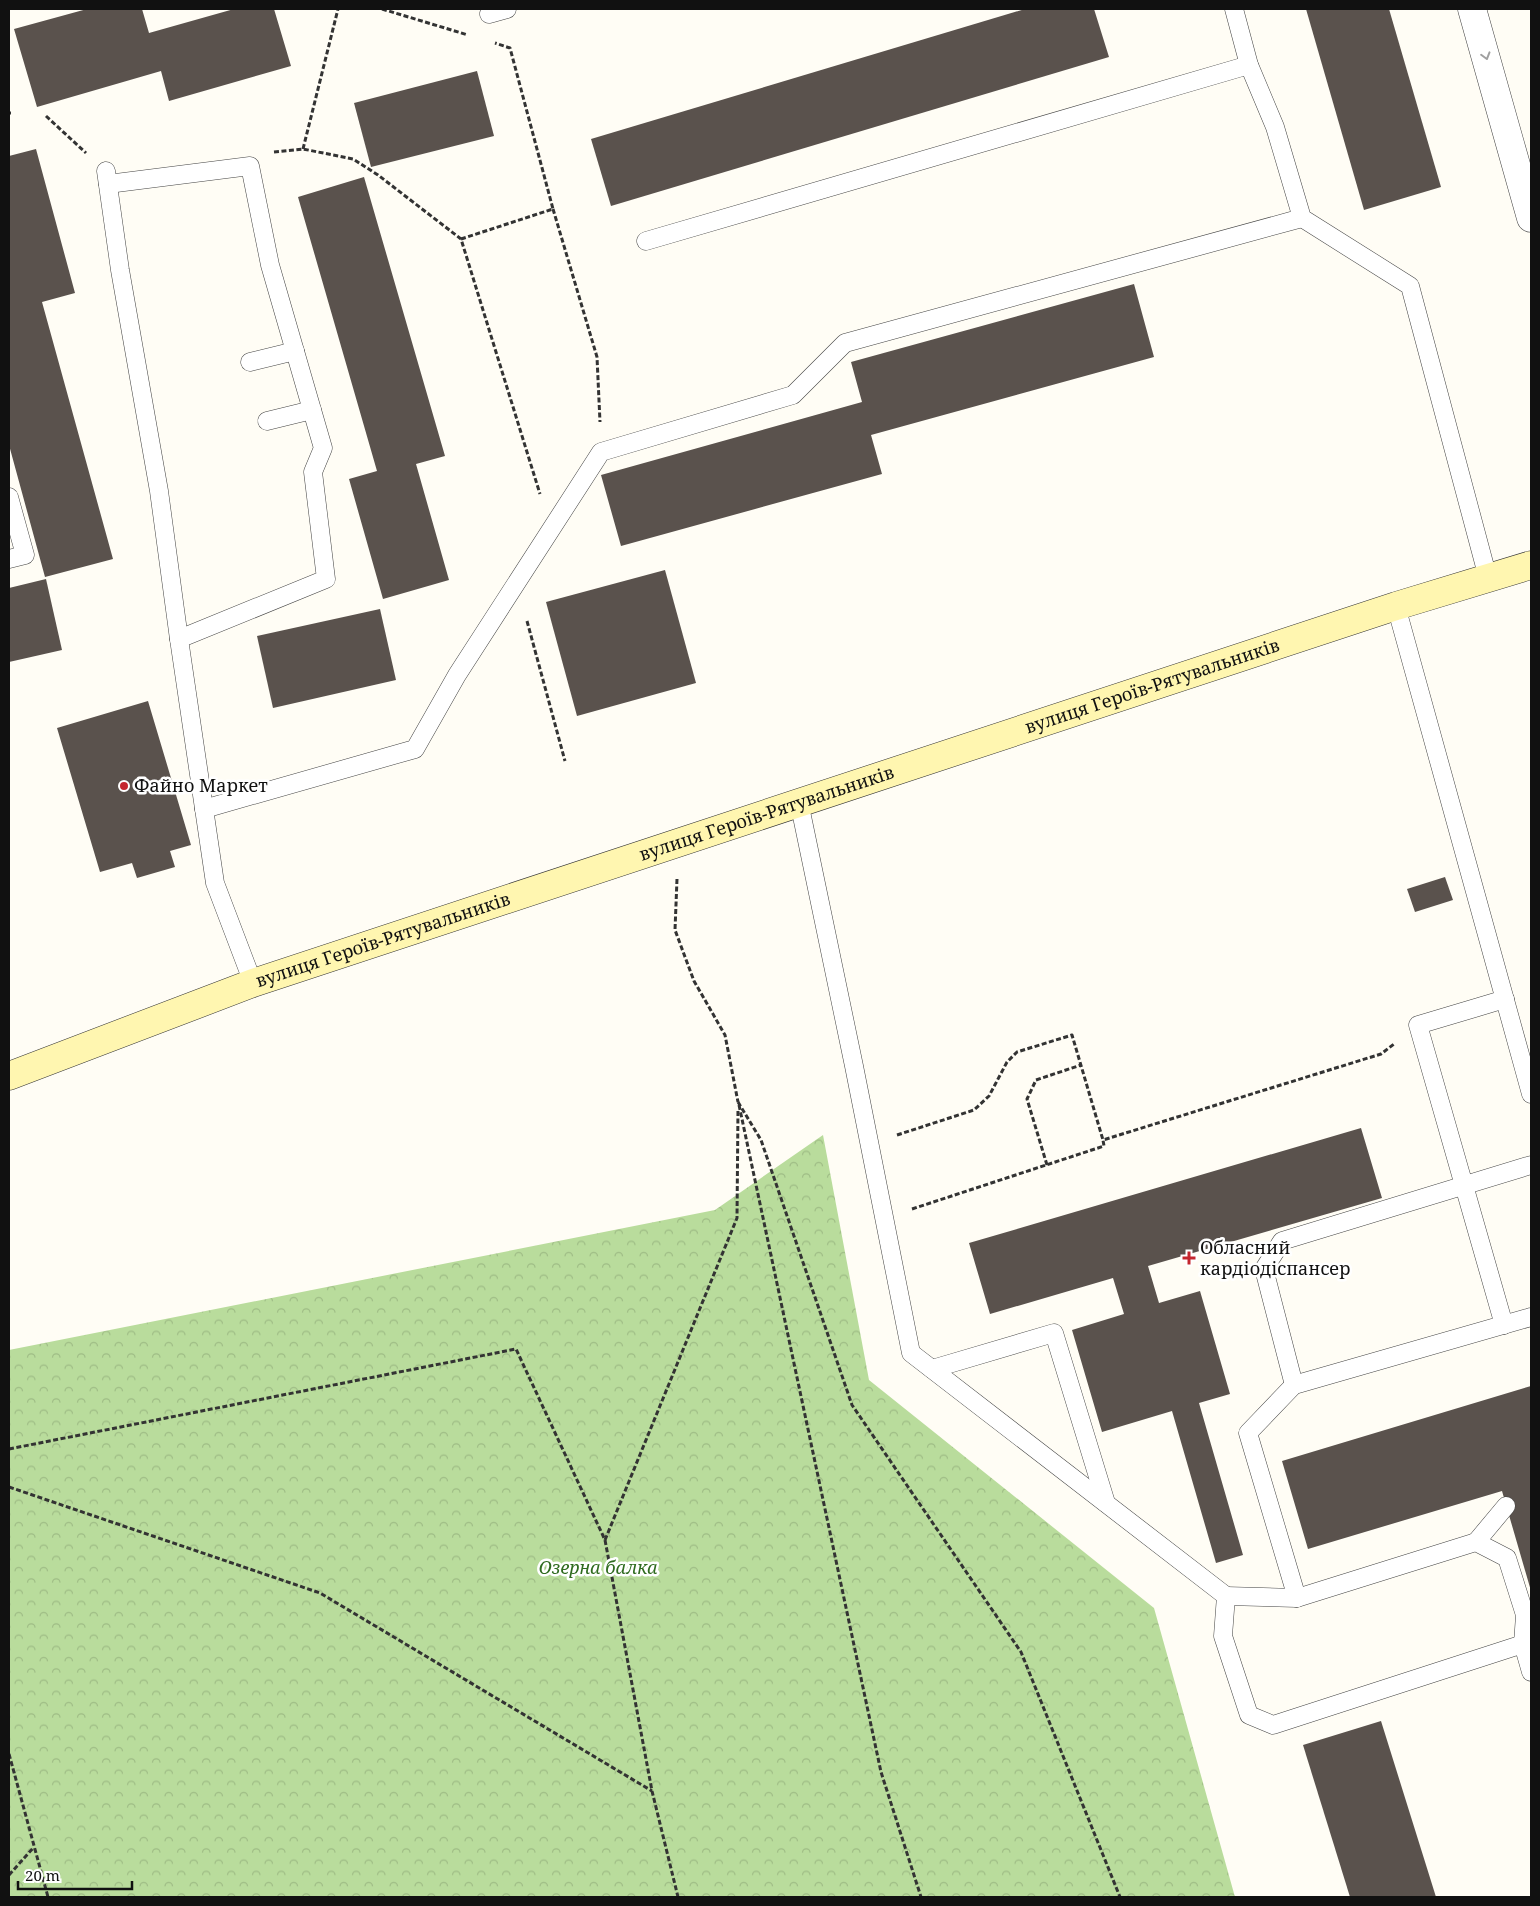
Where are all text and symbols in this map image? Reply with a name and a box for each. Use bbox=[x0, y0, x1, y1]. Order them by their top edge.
one-way arrow bbox=[1480, 51, 1490, 59]
street label: вулиця Героїв-Рятувальників bbox=[1021, 632, 1282, 739]
street label: вулиця Героїв-Рятувальників bbox=[636, 759, 897, 866]
place label: Файно Маркет bbox=[134, 773, 268, 797]
marker: Файно Маркет bbox=[118, 780, 130, 792]
street label: вулиця Героїв-Рятувальників bbox=[252, 886, 513, 992]
place label: Обласний кардіодіспансер bbox=[1200, 1235, 1350, 1280]
marker: Обласний кардіодіспансер bbox=[1182, 1251, 1196, 1265]
park label: Озерна балка bbox=[539, 1555, 657, 1579]
scale bar bbox=[18, 1858, 131, 1890]
text: 20 m bbox=[25, 1865, 60, 1885]

